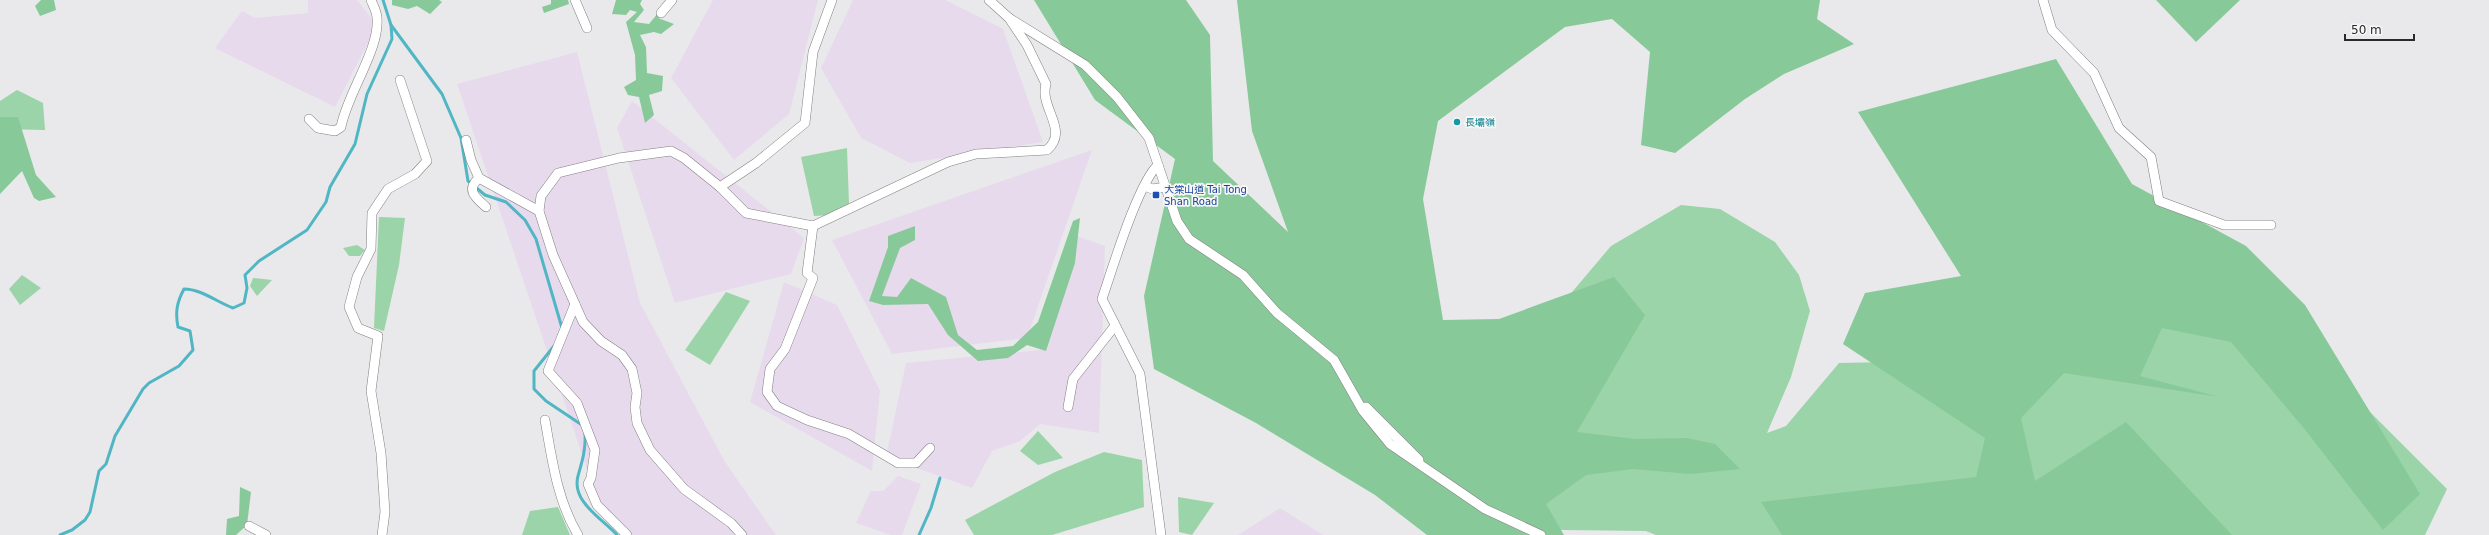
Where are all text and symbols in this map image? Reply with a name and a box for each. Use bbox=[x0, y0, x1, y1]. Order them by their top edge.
scale bar bbox=[2345, 16, 2414, 42]
text: 50 m bbox=[2351, 23, 2382, 37]
marker: 長壩嶺 bbox=[1452, 117, 1462, 127]
place label: 長壩嶺 bbox=[1465, 117, 1495, 128]
place label: 大棠山道 Tai Tong Shan Road bbox=[1164, 184, 1247, 207]
marker: 大棠山道 Tai Tong Shan Road bbox=[1151, 190, 1161, 200]

